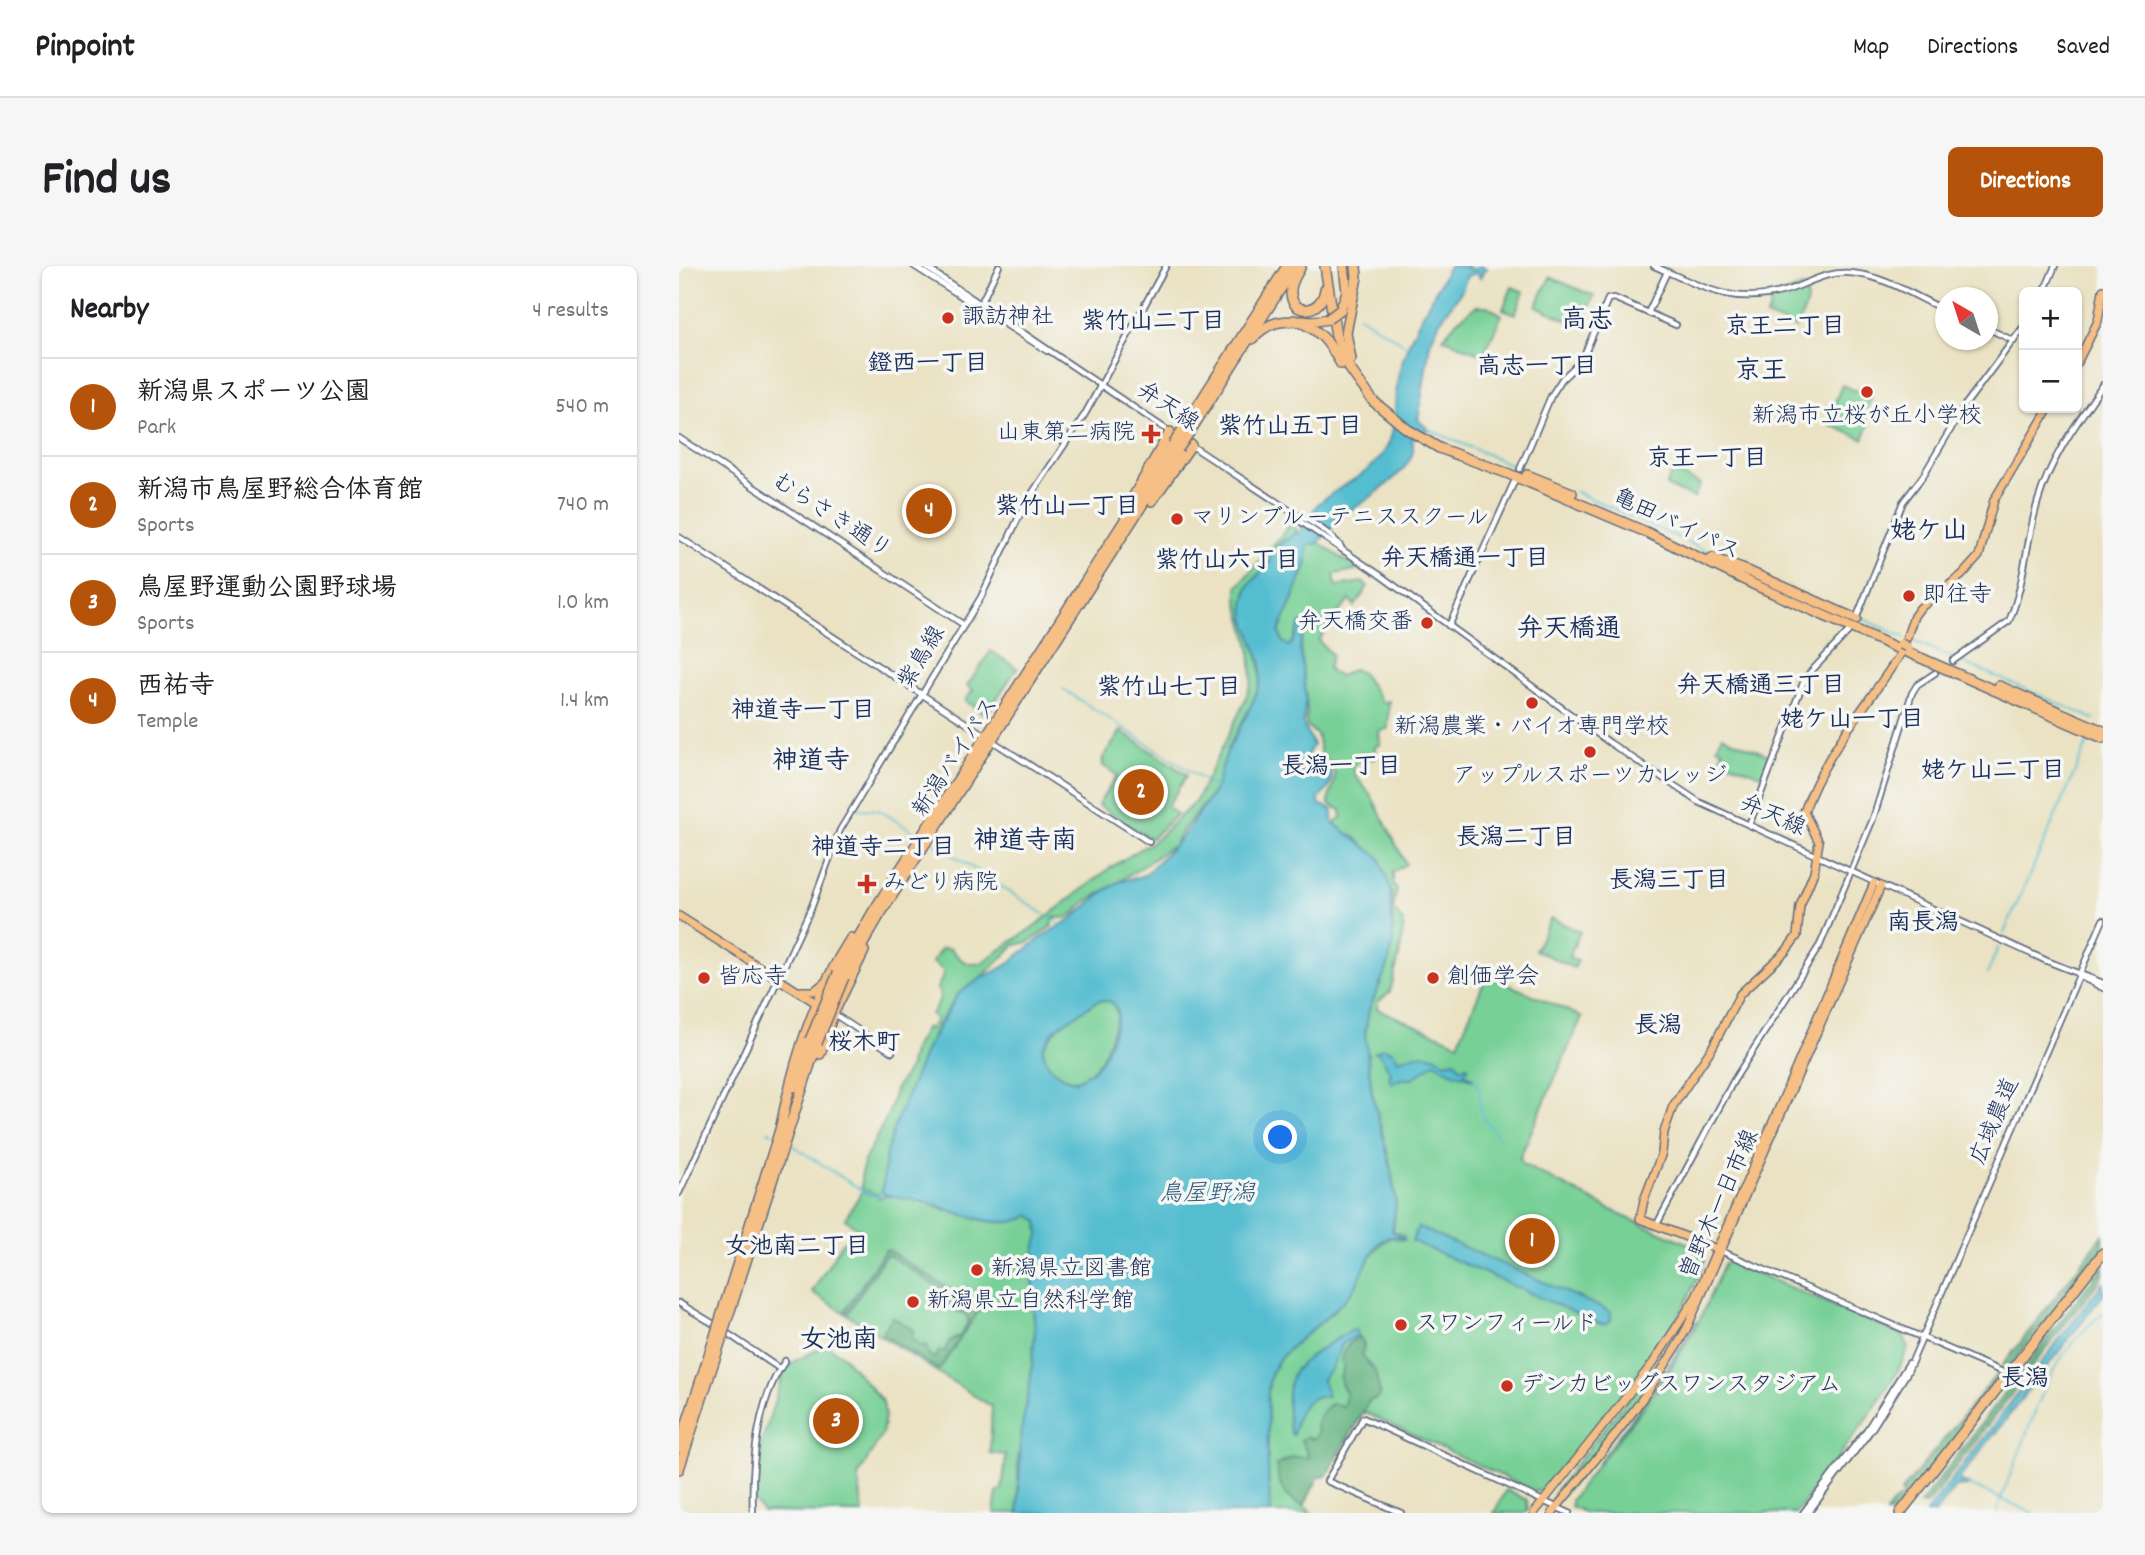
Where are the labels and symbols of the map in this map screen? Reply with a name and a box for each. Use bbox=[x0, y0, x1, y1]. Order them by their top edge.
north arrow bbox=[1935, 287, 1998, 350]
place label: 諏訪神社 bbox=[962, 302, 1054, 335]
district label: 高志 bbox=[1561, 303, 1613, 340]
district label: 紫竹山二丁目 bbox=[1081, 306, 1225, 340]
marker: 諏訪神社 bbox=[940, 310, 956, 326]
district label: 京王二丁目 bbox=[1725, 311, 1845, 345]
district label: 鐙西一丁目 bbox=[868, 348, 988, 382]
district label: 高志一丁目 bbox=[1477, 351, 1597, 385]
district label: 京王 bbox=[1735, 354, 1787, 391]
street label: 弁天線 bbox=[1129, 375, 1205, 441]
marker: 新潟市立桜が丘小学校 bbox=[1859, 384, 1875, 400]
place label: 新潟市立桜が丘小学校 bbox=[1752, 401, 1982, 434]
district label: 紫竹山五丁目 bbox=[1218, 411, 1362, 445]
place label: 山東第二病院 bbox=[997, 418, 1135, 451]
marker: 山東第二病院 bbox=[1141, 424, 1161, 444]
district label: 京王一丁目 bbox=[1647, 443, 1767, 477]
street label: むらさき通り bbox=[765, 466, 897, 568]
street label: 亀田バイパス bbox=[1607, 482, 1745, 570]
pin: 4 bbox=[906, 485, 952, 537]
district label: 紫竹山一丁目 bbox=[995, 491, 1139, 525]
place label: マリンブルーテニススクール bbox=[1191, 503, 1489, 536]
marker: マリンブルーテニススクール bbox=[1169, 511, 1185, 527]
district label: 姥ケ山 bbox=[1890, 514, 1968, 551]
district label: 弁天橋通一丁目 bbox=[1381, 543, 1549, 577]
district label: 紫竹山六丁目 bbox=[1155, 545, 1299, 579]
place label: 即往寺 bbox=[1923, 580, 1992, 613]
marker: 即往寺 bbox=[1901, 588, 1917, 604]
place label: 弁天橋交番 bbox=[1298, 607, 1413, 640]
district label: 弁天橋通 bbox=[1517, 612, 1621, 649]
marker: 弁天橋交番 bbox=[1419, 615, 1435, 631]
street label: 紫鳥線 bbox=[891, 620, 955, 696]
district label: 弁天橋通三丁目 bbox=[1677, 670, 1845, 704]
district label: 紫竹山七丁目 bbox=[1097, 672, 1241, 706]
street label: 新潟バイパス bbox=[906, 691, 1008, 825]
district label: 神道寺一丁目 bbox=[731, 695, 875, 729]
marker: 新潟農業・バイオ専門学校 bbox=[1524, 695, 1540, 711]
district label: 姥ケ山一丁目 bbox=[1780, 704, 1924, 738]
place label: 新潟農業・バイオ専門学校 bbox=[1394, 712, 1670, 745]
district label: 神道寺 bbox=[772, 744, 850, 781]
marker: アップルスポーツカレッジ bbox=[1582, 744, 1598, 760]
district label: 長潟一丁目 bbox=[1281, 751, 1401, 785]
district label: 姥ケ山二丁目 bbox=[1921, 755, 2065, 789]
place label: アップルスポーツカレッジ bbox=[1453, 761, 1727, 794]
pin: 2 bbox=[1118, 766, 1164, 818]
street label: 弁天線 bbox=[1734, 788, 1810, 846]
district label: 長潟二丁目 bbox=[1456, 822, 1576, 856]
district label: 神道寺南 bbox=[973, 824, 1077, 861]
district label: 神道寺二丁目 bbox=[811, 832, 955, 866]
district label: 長潟三丁目 bbox=[1609, 865, 1729, 899]
place label: みどり病院 bbox=[883, 868, 998, 901]
marker: みどり病院 bbox=[857, 874, 877, 894]
district label: 南長潟 bbox=[1887, 907, 1959, 941]
place label: 皆応寺 bbox=[718, 962, 787, 995]
place label: 創価学会 bbox=[1447, 962, 1539, 995]
marker: 皆応寺 bbox=[696, 970, 712, 986]
marker: 創価学会 bbox=[1425, 970, 1441, 986]
district label: 長潟 bbox=[1634, 1010, 1682, 1044]
district label: 桜木町 bbox=[828, 1027, 900, 1061]
street label: 広域農道 bbox=[1963, 1073, 2029, 1171]
your location bbox=[1263, 1120, 1297, 1154]
street label: 曽野木一日市線 bbox=[1673, 1125, 1769, 1285]
water label: 鳥屋野潟 bbox=[1159, 1178, 1256, 1212]
pin: 1 bbox=[1509, 1215, 1555, 1267]
district label: 女池南二丁目 bbox=[725, 1231, 869, 1265]
place label: 新潟県立図書館 bbox=[991, 1254, 1152, 1287]
marker: 新潟県立図書館 bbox=[969, 1262, 985, 1278]
place label: 新潟県立自然科学館 bbox=[927, 1286, 1134, 1319]
marker: 新潟県立自然科学館 bbox=[905, 1294, 921, 1310]
place label: スワンフィールド bbox=[1415, 1309, 1598, 1342]
marker: スワンフィールド bbox=[1393, 1317, 1409, 1333]
district label: 女池南 bbox=[800, 1323, 878, 1360]
district label: 長潟 bbox=[2001, 1363, 2049, 1397]
place label: デンカビッグスワンスタジアム bbox=[1521, 1370, 1841, 1403]
marker: デンカビッグスワンスタジアム bbox=[1499, 1378, 1515, 1394]
pin: 3 bbox=[813, 1395, 859, 1447]

